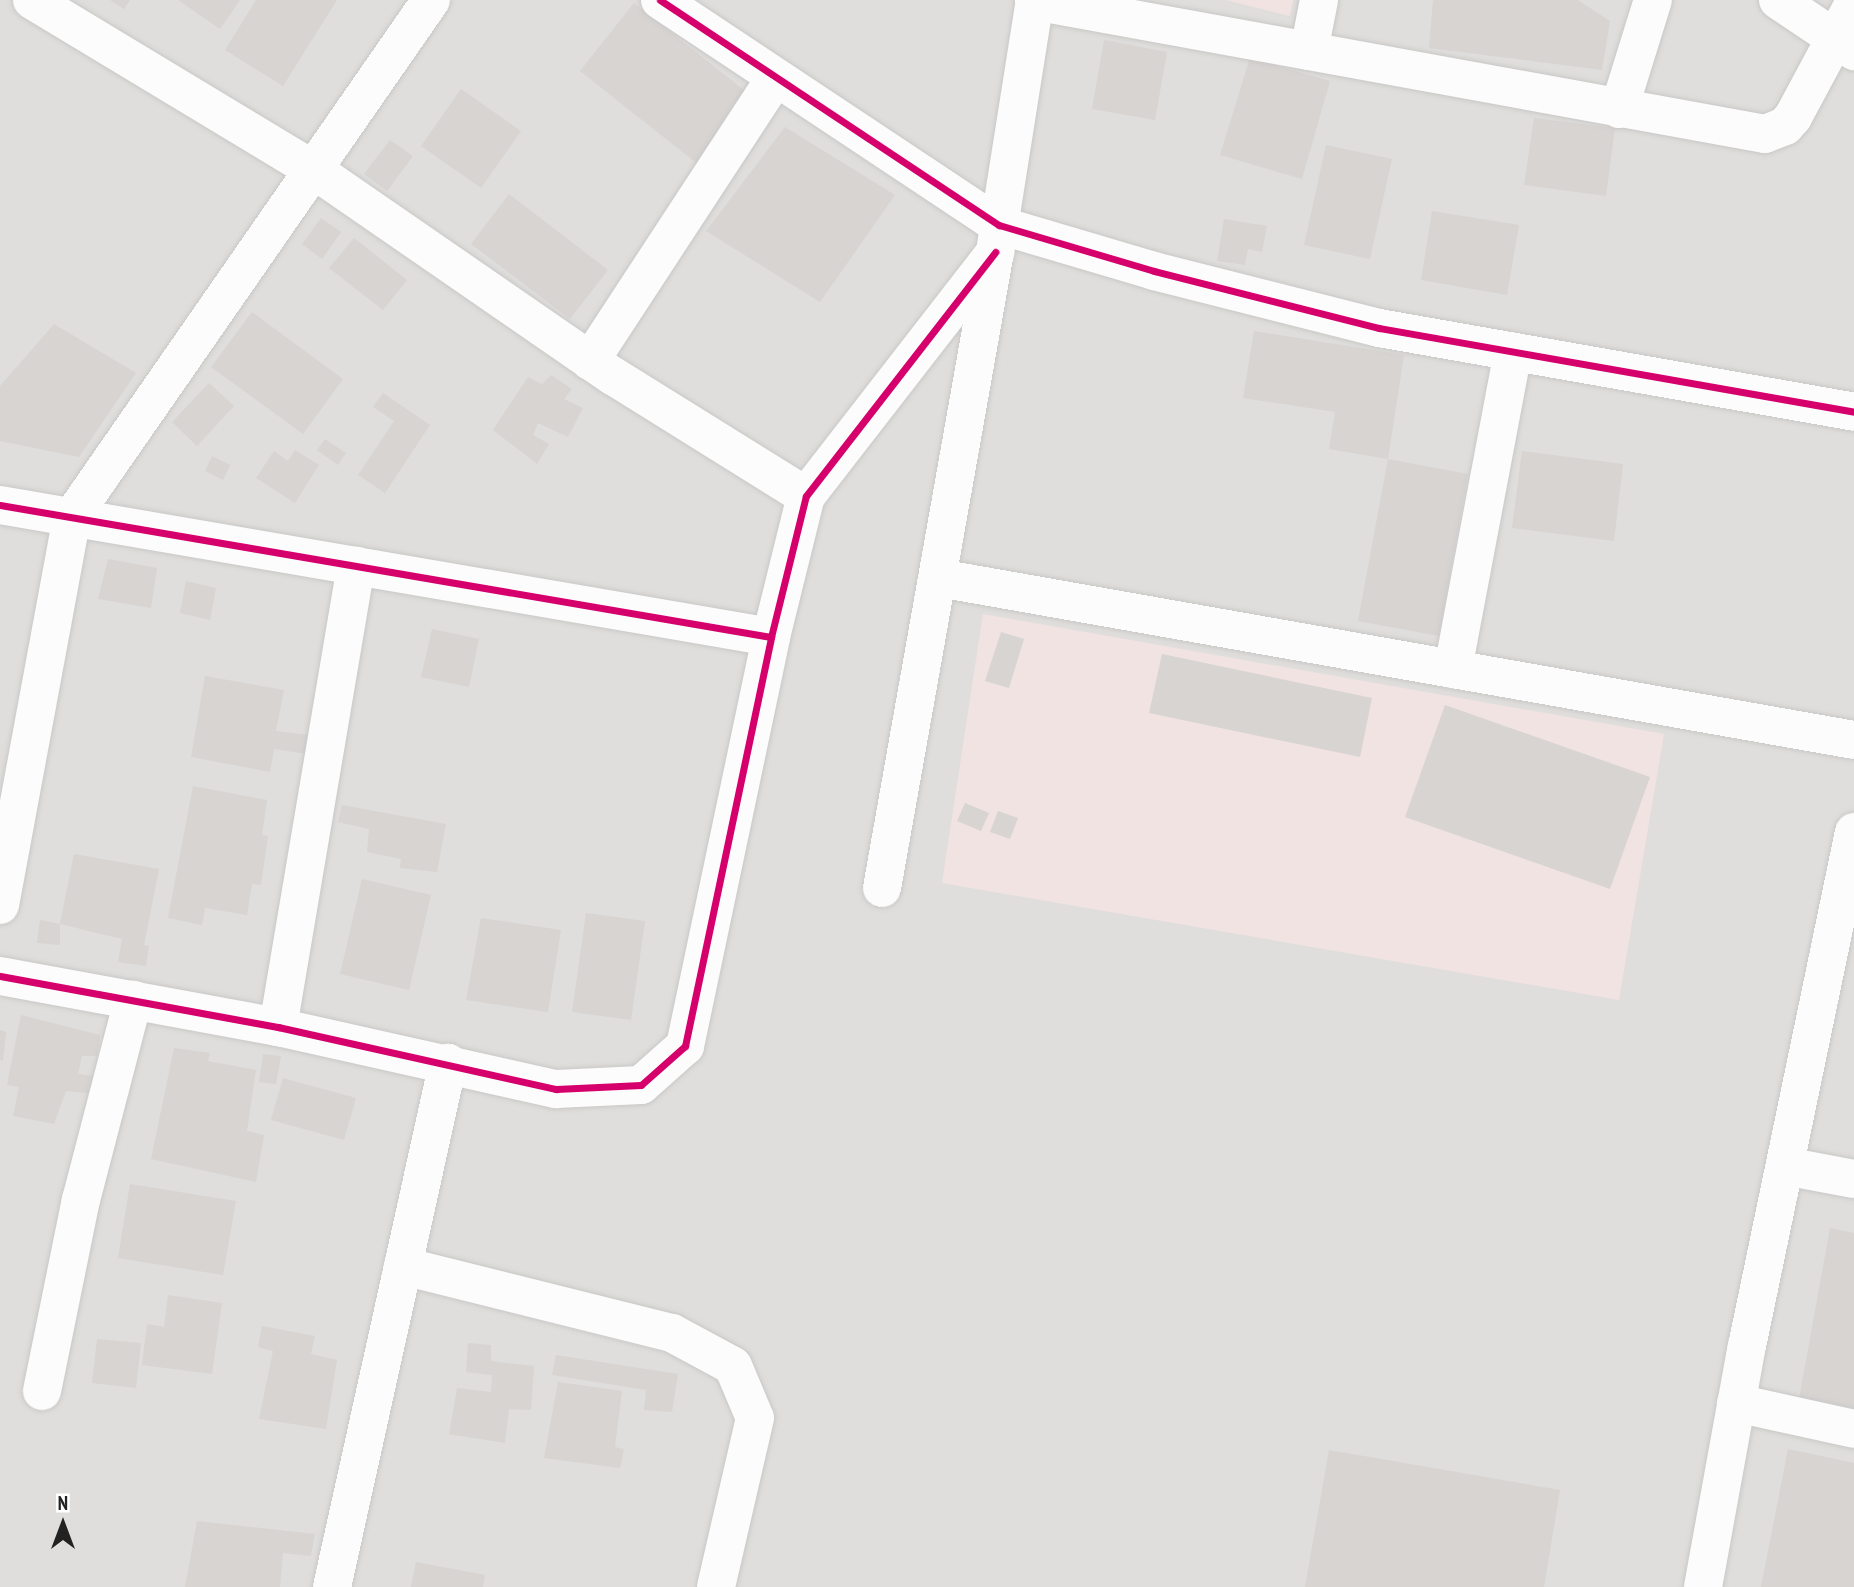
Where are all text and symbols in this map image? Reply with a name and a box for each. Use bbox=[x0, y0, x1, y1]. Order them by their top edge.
north arrow bbox=[28, 1489, 98, 1559]
text: N bbox=[58, 1491, 68, 1515]

